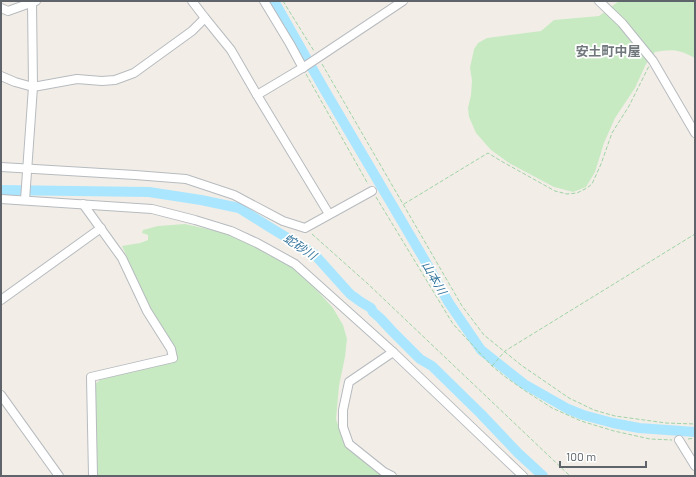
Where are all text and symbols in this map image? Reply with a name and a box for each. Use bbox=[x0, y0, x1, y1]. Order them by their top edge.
district label: 安土町中屋 bbox=[575, 43, 641, 59]
water label: 蛇砂川 bbox=[282, 230, 321, 263]
water label: 山本川 bbox=[420, 258, 451, 298]
scale bar bbox=[560, 443, 646, 469]
text: 100 m bbox=[566, 449, 596, 463]

